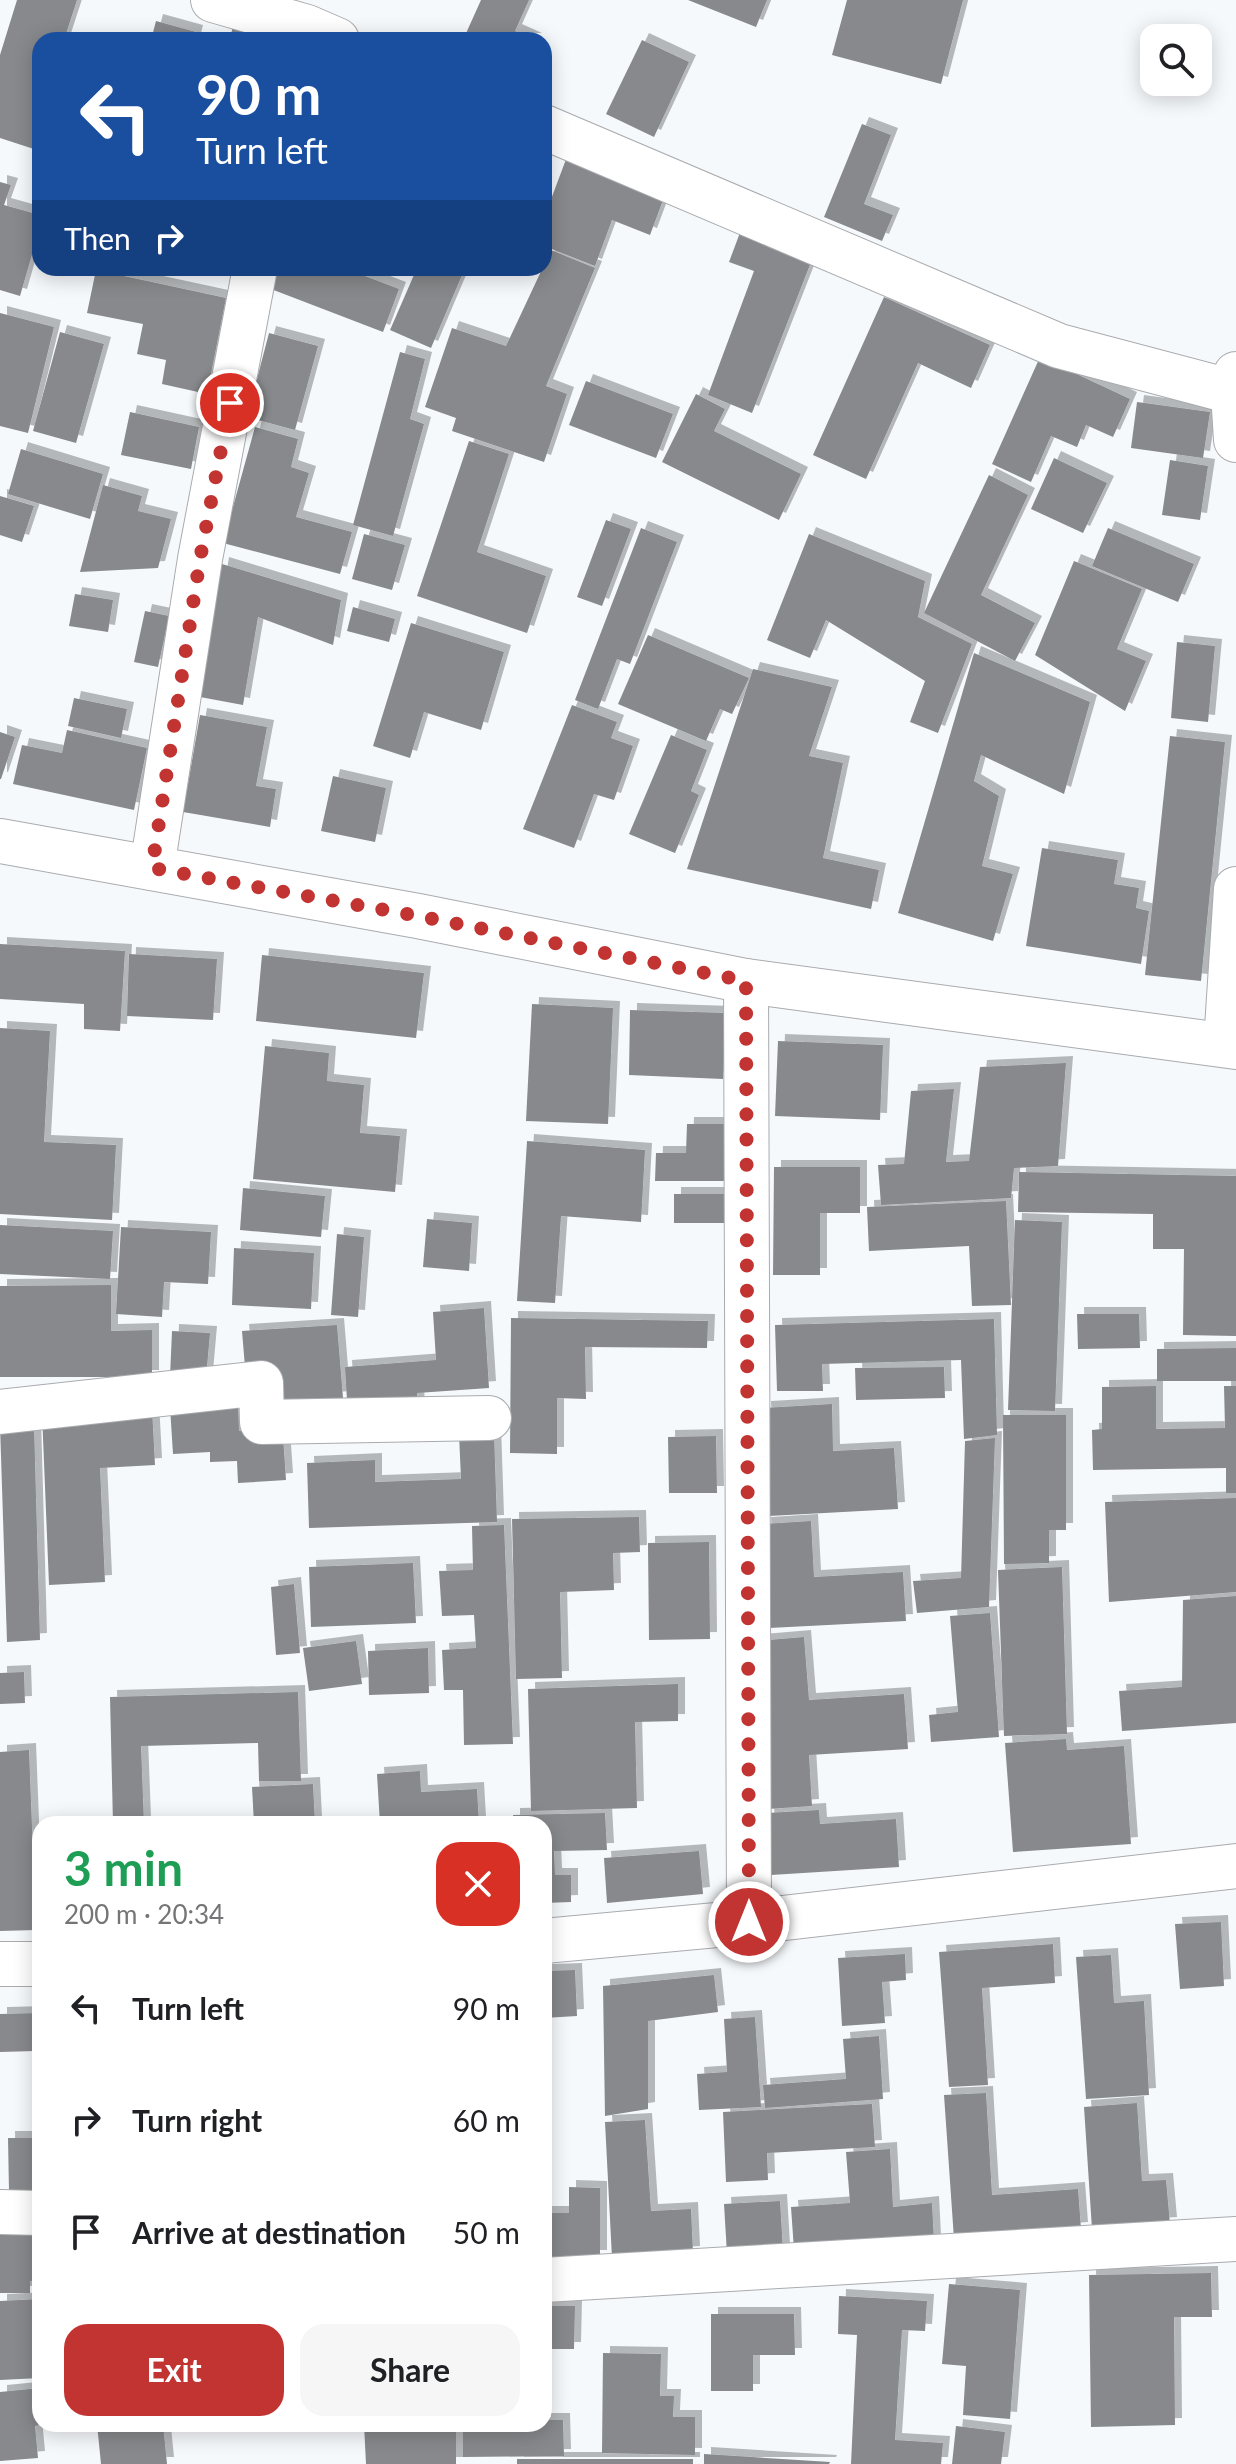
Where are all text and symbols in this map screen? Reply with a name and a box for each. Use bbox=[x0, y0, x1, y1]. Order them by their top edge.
map controls bbox=[1140, 24, 1212, 96]
button: search bbox=[1140, 24, 1212, 96]
text: 90 m bbox=[196, 60, 321, 127]
icon: left bbox=[64, 64, 168, 168]
text: Turn left bbox=[196, 128, 328, 172]
icon: right bbox=[147, 216, 191, 260]
text: Then bbox=[64, 220, 131, 256]
pin bbox=[196, 369, 264, 437]
icon: arrive bbox=[208, 381, 252, 425]
text: 3 min bbox=[64, 1839, 183, 1896]
button: close bbox=[436, 1842, 520, 1926]
position arrow bbox=[707, 1880, 791, 1964]
text: 200 m · 20:34 bbox=[64, 1898, 224, 1930]
icon: left bbox=[64, 1986, 108, 2030]
text: Turn left bbox=[132, 1990, 244, 2026]
text: 90 m bbox=[453, 1990, 520, 2026]
icon: right bbox=[64, 2098, 108, 2142]
text: Turn right bbox=[132, 2102, 262, 2138]
text: 60 m bbox=[453, 2102, 520, 2138]
icon: arrive bbox=[64, 2210, 108, 2254]
text: Arrive at destination bbox=[132, 2214, 406, 2250]
text: 50 m bbox=[453, 2214, 520, 2250]
button: Exit bbox=[64, 2324, 284, 2416]
button: Share bbox=[300, 2324, 520, 2416]

